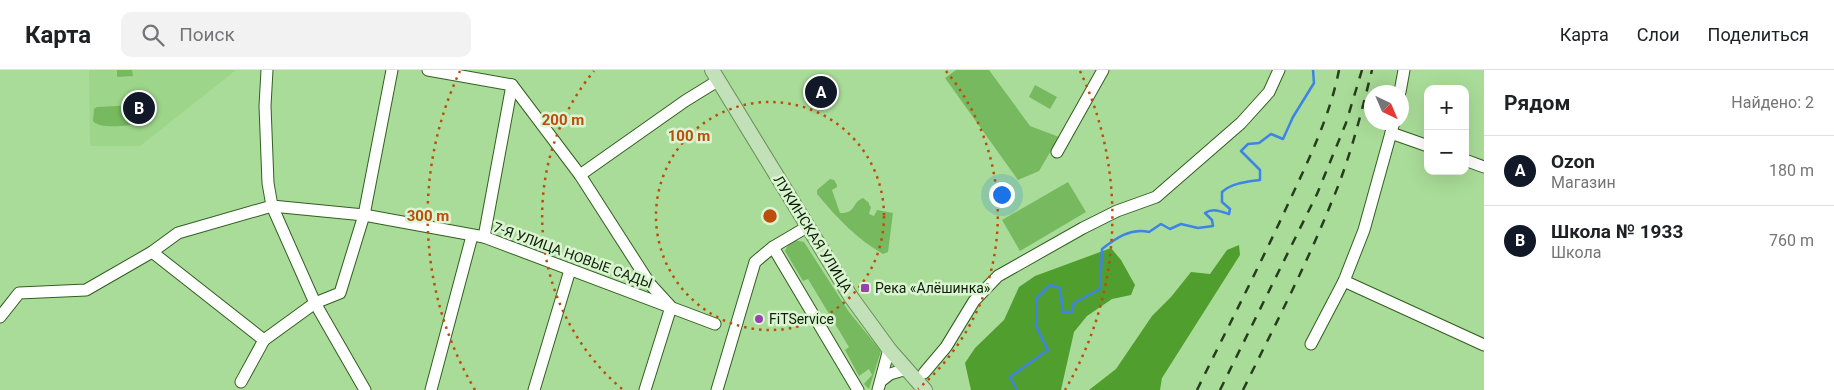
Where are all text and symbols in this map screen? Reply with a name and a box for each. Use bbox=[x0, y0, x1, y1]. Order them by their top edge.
search box bbox=[121, 12, 471, 57]
text: Карта bbox=[25, 21, 91, 49]
icon: search bbox=[139, 21, 167, 49]
text: Поиск bbox=[179, 23, 235, 46]
text: Карта bbox=[1560, 24, 1609, 45]
text: Слои bbox=[1637, 24, 1680, 45]
text: Поделиться bbox=[1708, 24, 1809, 45]
pin: A bbox=[805, 73, 837, 111]
north arrow bbox=[1364, 85, 1409, 130]
map controls bbox=[1424, 85, 1469, 175]
button: + bbox=[1424, 85, 1469, 130]
pin: B bbox=[123, 89, 155, 127]
text: Рядом bbox=[1504, 91, 1570, 115]
text: Найдено: 2 bbox=[1731, 93, 1814, 112]
text: 200 m bbox=[542, 111, 584, 129]
text: 100 m bbox=[668, 127, 710, 145]
button: − bbox=[1424, 130, 1469, 175]
text: Ozon bbox=[1551, 150, 1595, 173]
text: A bbox=[1515, 161, 1525, 180]
text: 180 m bbox=[1769, 161, 1814, 180]
street label: ЛУКИНСКАЯ УЛИЦА bbox=[770, 172, 856, 296]
text: Магазин bbox=[1551, 173, 1616, 192]
your location bbox=[989, 182, 1015, 208]
text: 300 m bbox=[407, 207, 449, 225]
centre of rings bbox=[761, 207, 779, 225]
street label: 7-Я УЛИЦА НОВЫЕ САДЫ bbox=[491, 219, 655, 291]
text: Школа № 1933 bbox=[1551, 220, 1683, 243]
text: B bbox=[1515, 231, 1525, 250]
text: 760 m bbox=[1769, 231, 1814, 250]
text: Школа bbox=[1551, 243, 1602, 262]
place label: Река «Алёшинка» bbox=[875, 280, 991, 296]
marker: Река «Алёшинка» bbox=[859, 282, 871, 294]
place label: FiTService bbox=[769, 311, 834, 327]
marker: FiTService bbox=[753, 313, 765, 325]

